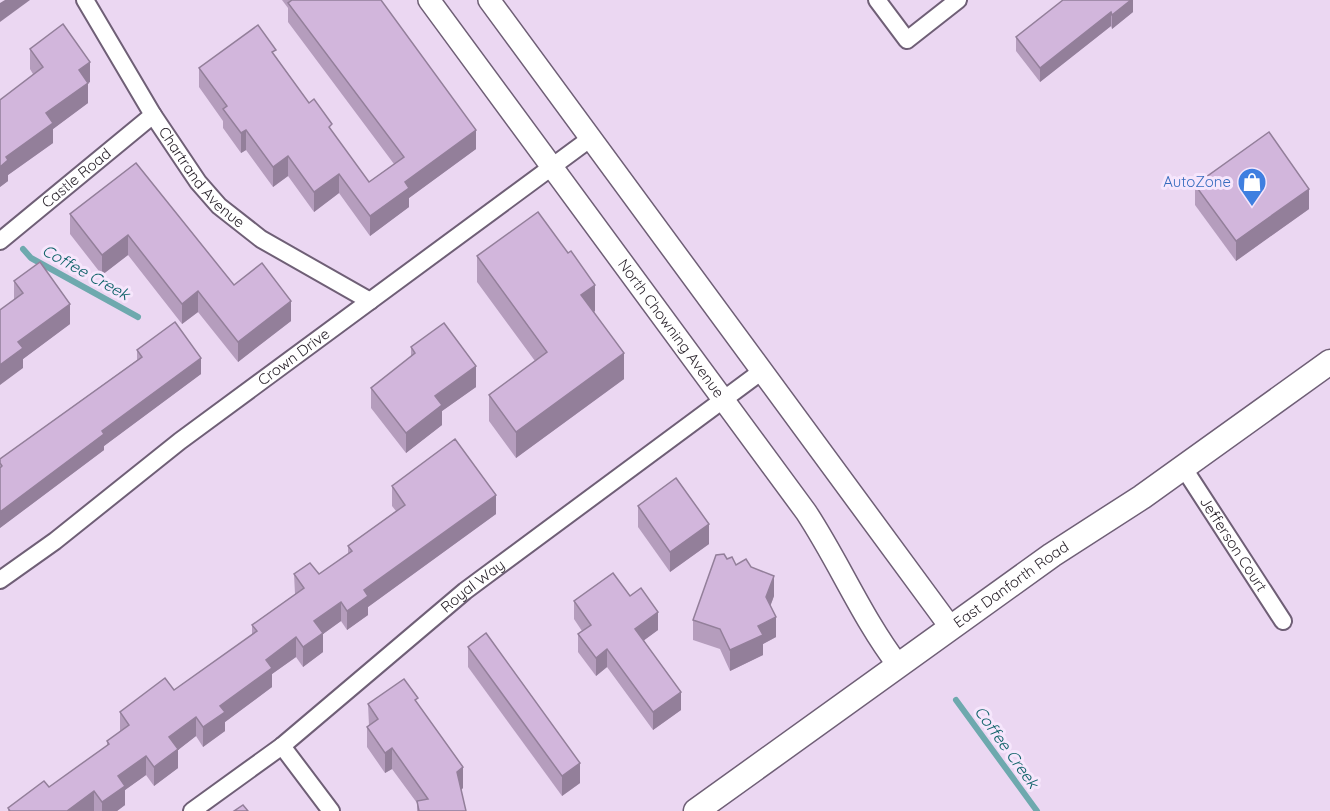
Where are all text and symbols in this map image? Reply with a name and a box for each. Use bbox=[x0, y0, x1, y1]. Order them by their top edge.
street label: Chartrand Avenue bbox=[155, 123, 249, 232]
street label: Castle Road bbox=[38, 144, 115, 212]
shop icon: AutoZone bbox=[1236, 166, 1268, 208]
place label: AutoZone bbox=[1163, 172, 1231, 191]
water label: Coffee Creek bbox=[39, 240, 135, 305]
street label: North Chowning Avenue bbox=[614, 255, 729, 401]
street label: Crown Drive bbox=[254, 324, 333, 389]
street label: Jefferson Court bbox=[1196, 493, 1271, 595]
street label: East Danforth Road bbox=[950, 537, 1072, 632]
street label: Royal Way bbox=[436, 555, 508, 617]
water label: Coffee Creek bbox=[970, 702, 1044, 793]

